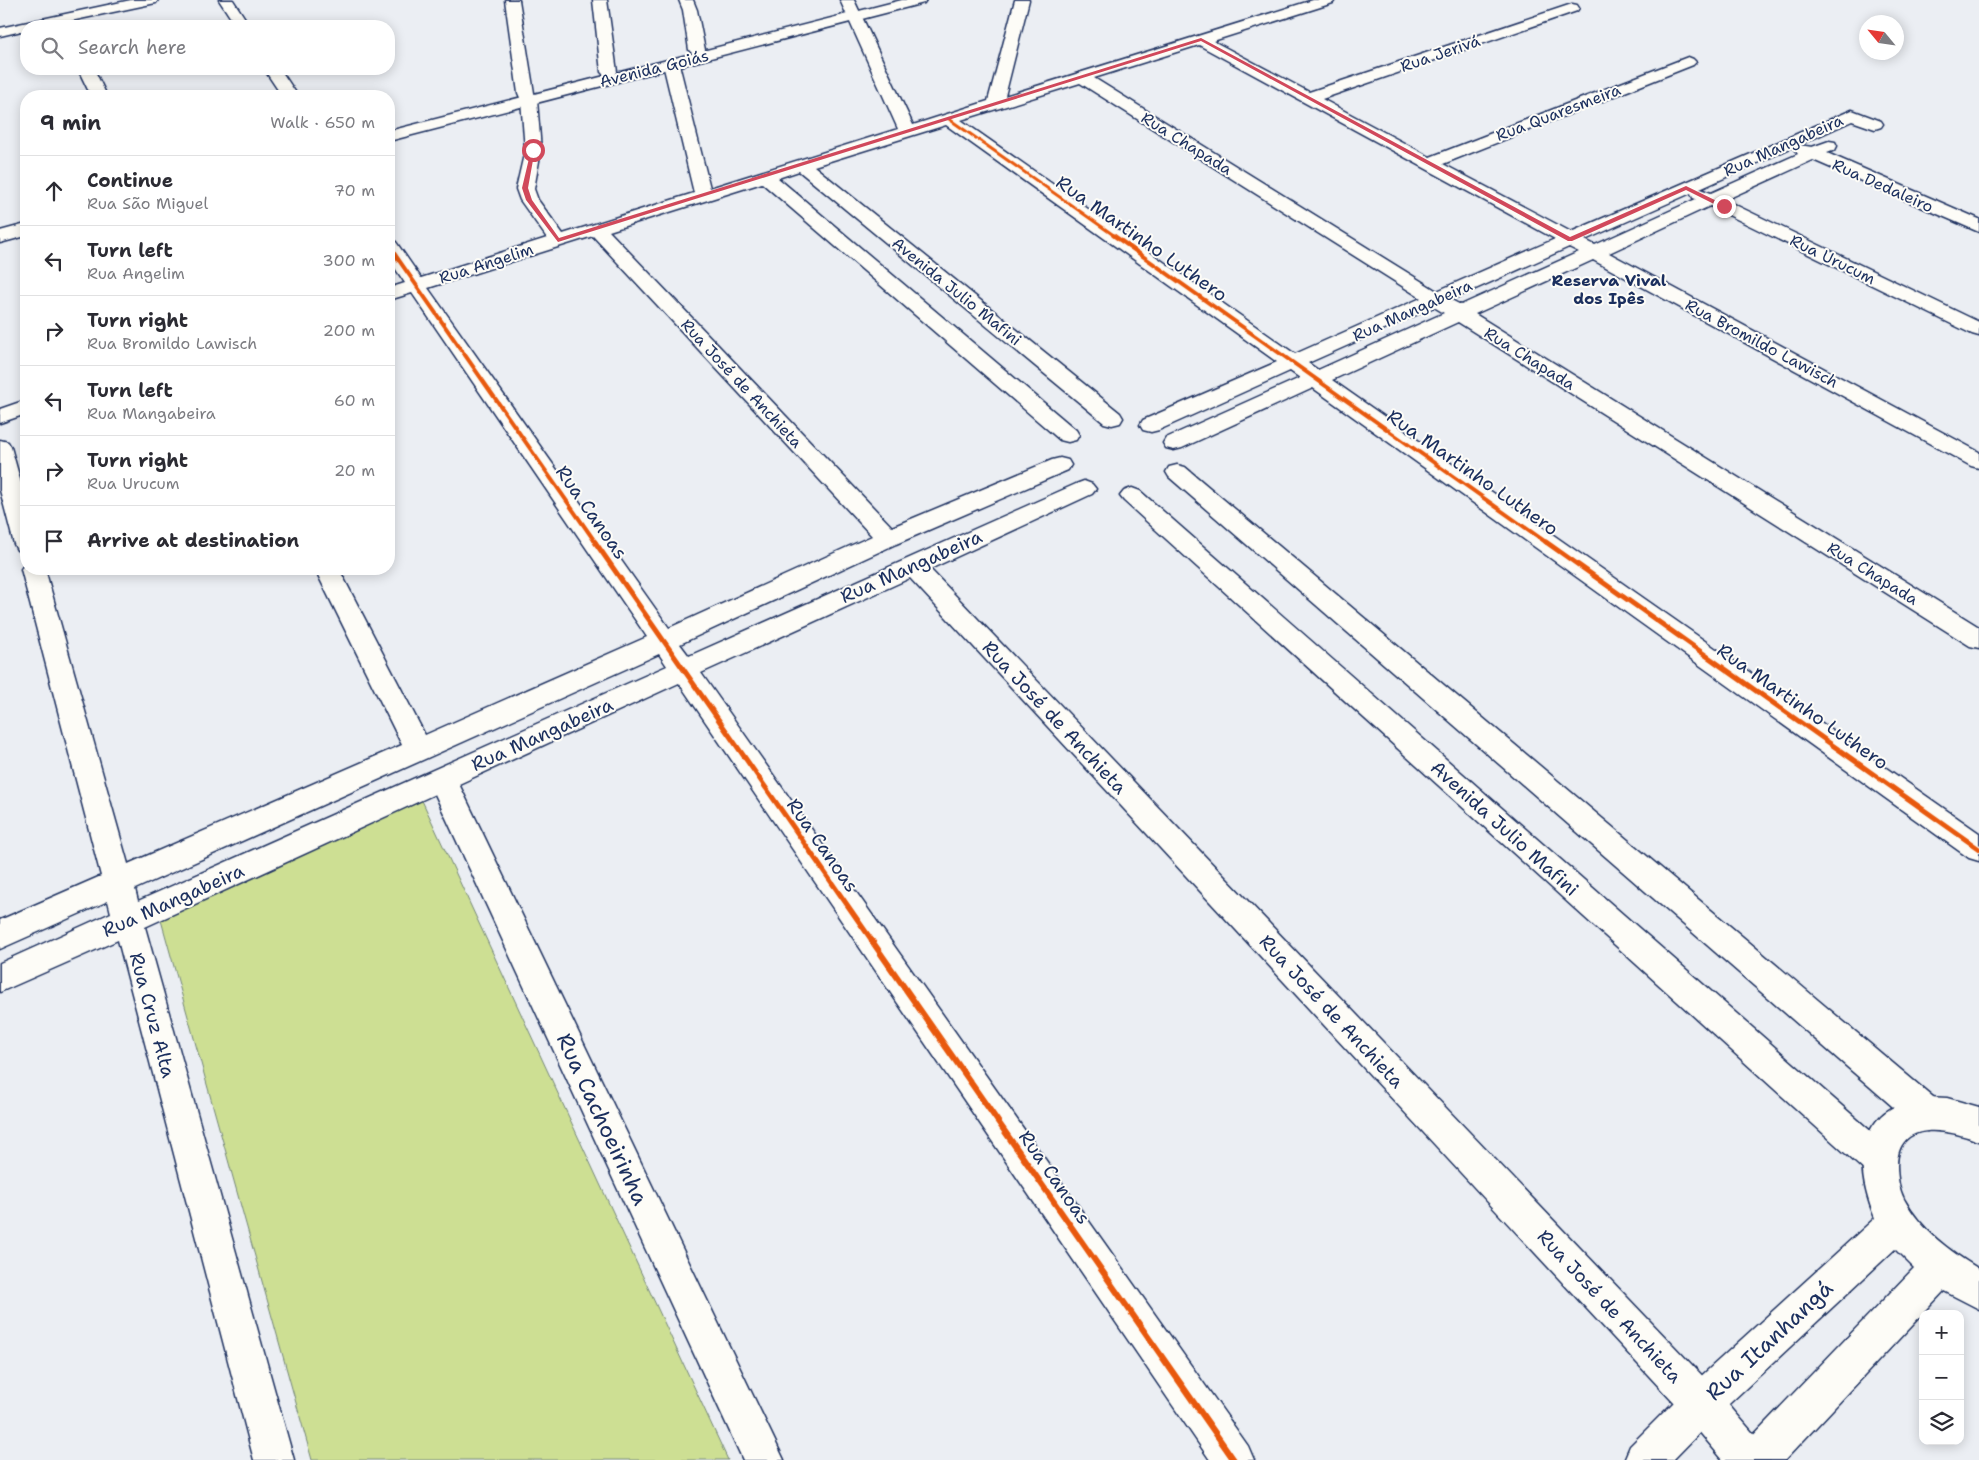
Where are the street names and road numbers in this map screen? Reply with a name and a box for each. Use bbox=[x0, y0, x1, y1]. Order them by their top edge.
street label: Rua Jerivá bbox=[1398, 30, 1483, 77]
street label: Avenida Goiás bbox=[597, 45, 711, 92]
street label: Rua Quaresmeira bbox=[1493, 79, 1624, 146]
street label: Rua Chapada bbox=[1137, 107, 1236, 180]
street label: Rua Mangabeira bbox=[1720, 110, 1846, 181]
street label: Rua Dedaleiro bbox=[1829, 154, 1937, 217]
street label: Rua Martinho Luthero bbox=[1051, 170, 1232, 307]
street label: Rua Urucum bbox=[1787, 230, 1879, 289]
street label: Avenida Julio Mafini bbox=[888, 233, 1026, 350]
street label: Rua Angelim bbox=[436, 238, 536, 289]
street label: Rua Mangabeira bbox=[1349, 275, 1475, 346]
street label: Rua Bromildo Lawisch bbox=[1682, 294, 1842, 393]
street label: Rua José de Anchieta bbox=[676, 314, 807, 452]
street label: Rua Chapada bbox=[1480, 322, 1579, 395]
street label: Rua Martinho Luthero bbox=[1382, 404, 1563, 541]
street label: Rua Canoas bbox=[550, 460, 633, 564]
street label: Rua Mangabeira bbox=[836, 524, 986, 609]
street label: Rua Chapada bbox=[1823, 537, 1922, 610]
street label: Rua José de Anchieta bbox=[977, 635, 1132, 800]
street label: Rua Martinho Luthero bbox=[1712, 638, 1893, 775]
street label: Rua Mangabeira bbox=[467, 692, 617, 777]
street label: Avenida Julio Mafini bbox=[1425, 755, 1584, 902]
street label: Rua Canoas bbox=[781, 793, 864, 897]
street label: Rua Mangabeira bbox=[98, 858, 248, 943]
street label: Rua José de Anchieta bbox=[1254, 929, 1409, 1094]
street label: Rua Cruz Alta bbox=[124, 950, 181, 1081]
street label: Rua Cachoeirinha bbox=[550, 1029, 655, 1210]
street label: Rua Canoas bbox=[1013, 1125, 1096, 1229]
street label: Rua José de Anchieta bbox=[1532, 1224, 1687, 1389]
street label: Rua Itanhangá bbox=[1700, 1274, 1839, 1407]

